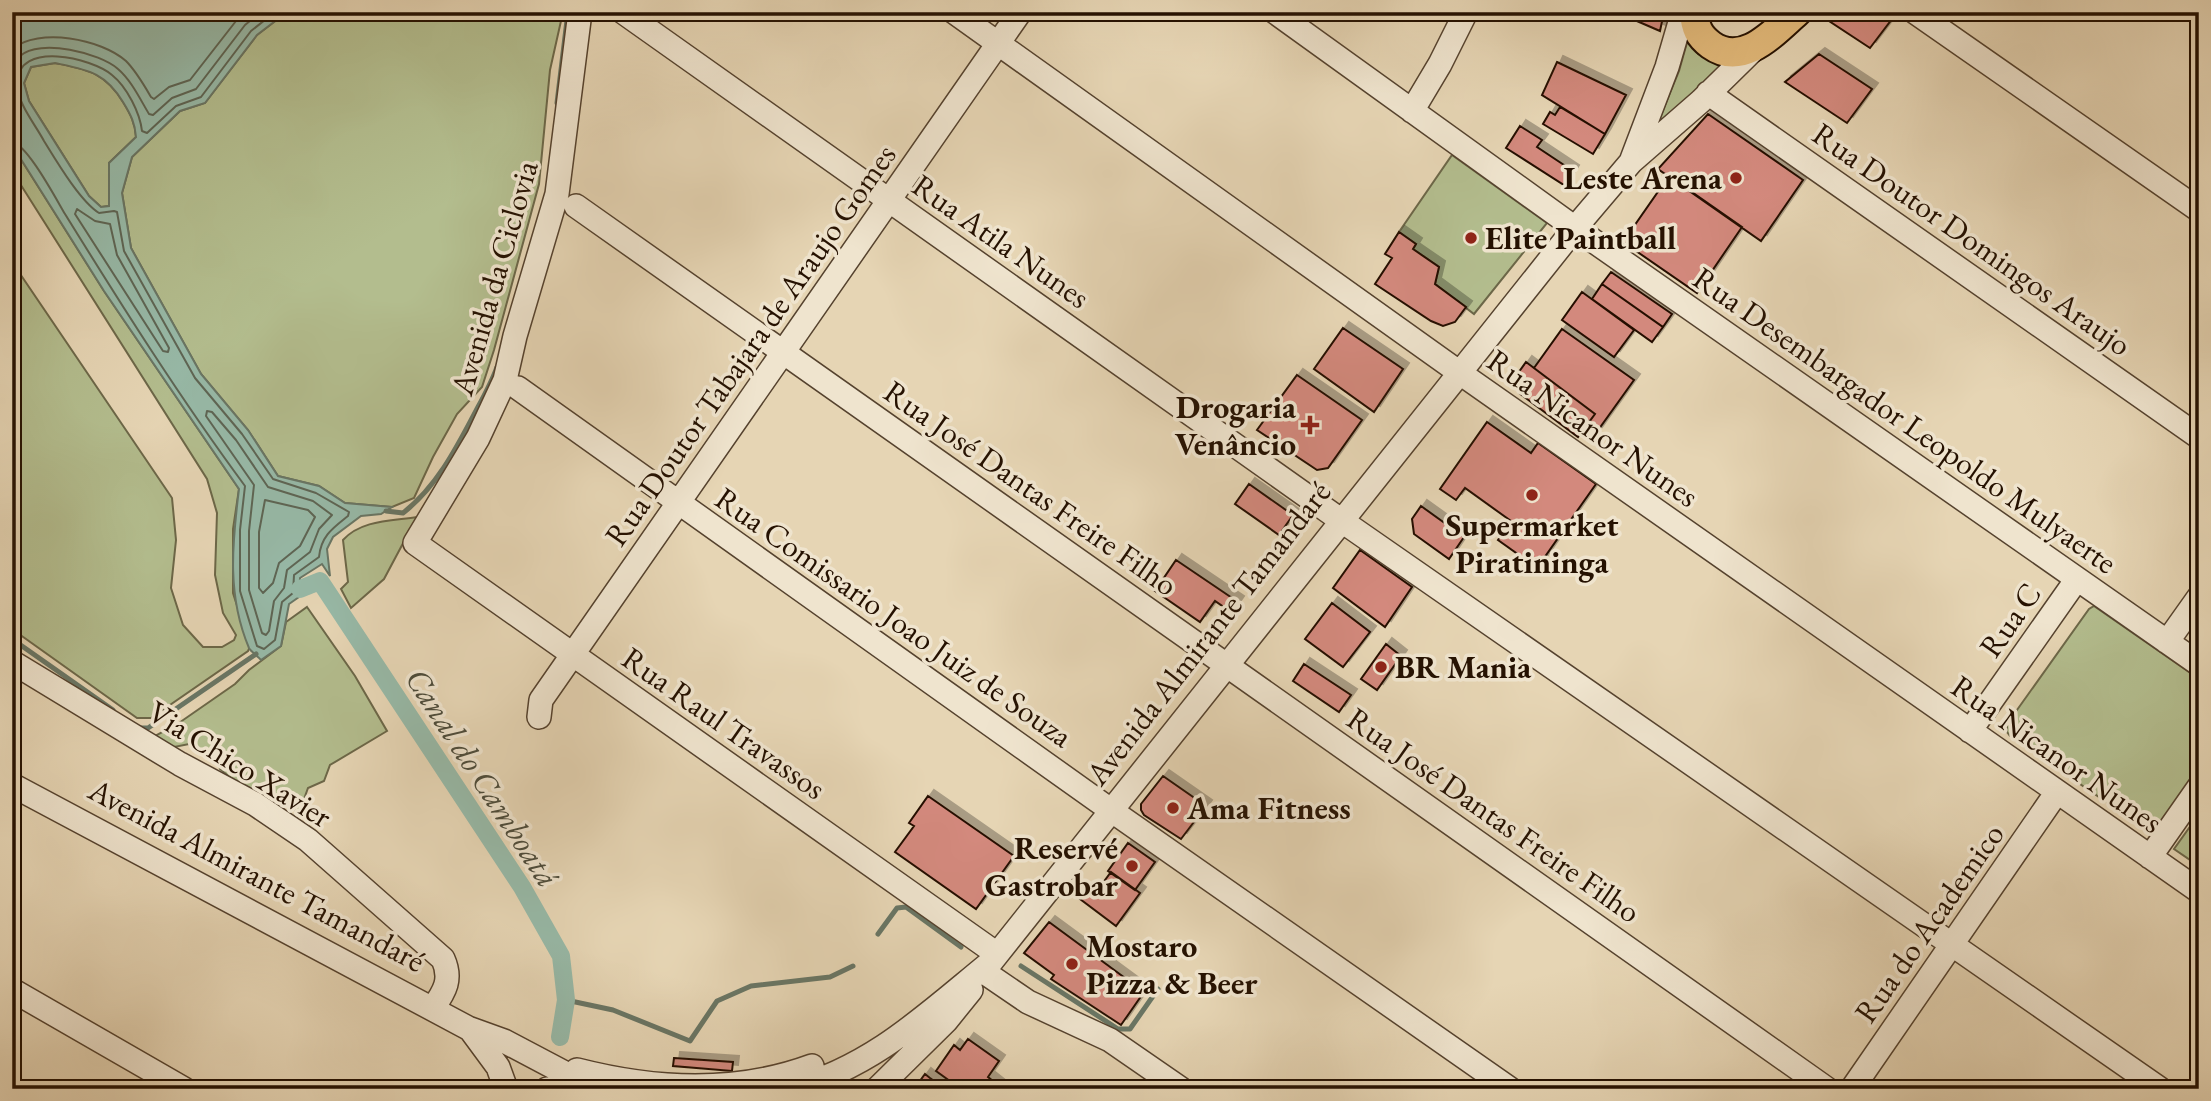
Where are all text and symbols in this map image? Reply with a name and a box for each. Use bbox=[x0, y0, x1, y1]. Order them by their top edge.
street label: Rua Doutor Domingos Araujo bbox=[1804, 113, 2140, 365]
street label: Rua Doutor Tabajara de Araujo Gomes bbox=[595, 136, 905, 554]
street label: Avenida da Ciclovia bbox=[440, 156, 548, 401]
place label: Leste Arena bbox=[1564, 157, 1723, 199]
street label: Rua Atila Nunes bbox=[904, 164, 1098, 318]
marker: Leste Arena bbox=[1728, 170, 1744, 186]
place label: Elite Paintball bbox=[1485, 217, 1676, 259]
marker: Elite Paintball bbox=[1463, 230, 1479, 246]
street label: Rua Desembargador Leopoldo Mulyaerte bbox=[1685, 257, 2125, 583]
street label: Rua Nicanor Nunes bbox=[1479, 339, 1707, 517]
street label: Rua José Dantas Freire Filho bbox=[876, 371, 1186, 605]
place label: Drogaria Venâncio bbox=[1175, 386, 1297, 465]
marker: Drogaria Venâncio bbox=[1302, 417, 1318, 433]
street label: Avenida Almirante Tamandaré bbox=[1075, 472, 1340, 794]
street label: Rua Comissario Joao Juiz de Souza bbox=[707, 477, 1081, 757]
marker: Supermarket Piratininga bbox=[1524, 487, 1540, 503]
place label: Supermarket Piratininga bbox=[1446, 504, 1618, 583]
street label: Rua C bbox=[1969, 575, 2051, 665]
street label: Rua Raul Travassos bbox=[614, 637, 834, 809]
place label: BR Mania bbox=[1395, 646, 1532, 688]
marker: BR Mania bbox=[1373, 659, 1389, 675]
water label: Canal do Camboatá bbox=[396, 660, 569, 895]
street label: Rua Nicanor Nunes bbox=[1943, 665, 2171, 843]
street label: Via Chico Xavier bbox=[140, 691, 340, 837]
street label: Rua José Dantas Freire Filho bbox=[1339, 698, 1649, 932]
street label: Avenida Almirante Tamandaré bbox=[81, 768, 432, 982]
place label: Ama Fitness bbox=[1186, 787, 1351, 829]
marker: Ama Fitness bbox=[1165, 800, 1181, 816]
street label: Rua do Academico bbox=[1845, 815, 2013, 1031]
place label: Reservé Gastrobar bbox=[985, 827, 1119, 906]
marker: Reservé Gastrobar bbox=[1124, 858, 1140, 874]
place label: Mostaro Pizza & Beer bbox=[1086, 925, 1258, 1004]
marker: Mostaro Pizza & Beer bbox=[1064, 956, 1080, 972]

